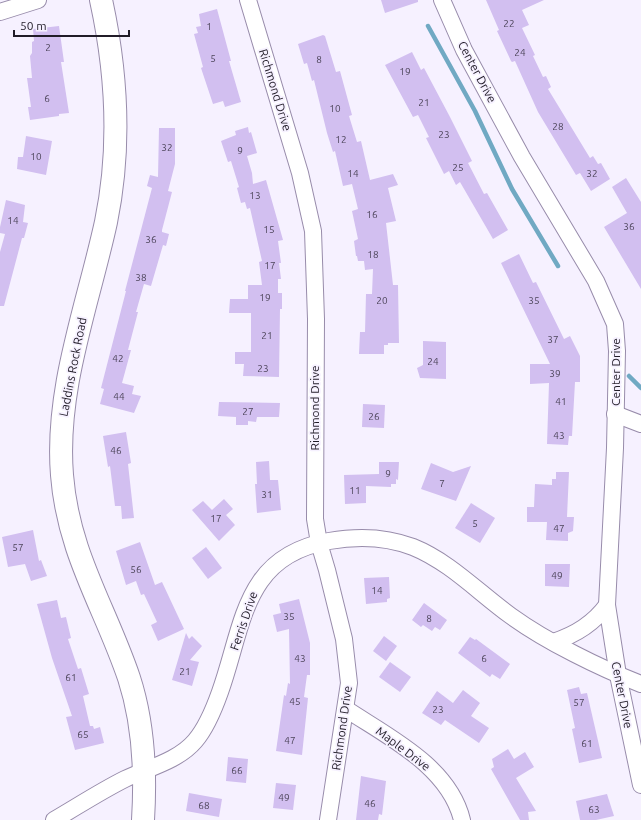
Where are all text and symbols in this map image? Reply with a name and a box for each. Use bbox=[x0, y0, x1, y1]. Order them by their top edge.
scale bar bbox=[14, 12, 129, 38]
house number: 22 bbox=[503, 18, 515, 29]
text: 50 m bbox=[20, 19, 47, 32]
house number: 1 bbox=[206, 21, 212, 32]
street label: Center Drive bbox=[456, 39, 499, 105]
house number: 2 bbox=[45, 42, 51, 53]
street label: Richmond Drive bbox=[257, 47, 294, 132]
house number: 24 bbox=[514, 47, 526, 58]
house number: 5 bbox=[210, 53, 216, 64]
house number: 8 bbox=[316, 54, 322, 65]
house number: 19 bbox=[399, 66, 411, 77]
house number: 6 bbox=[44, 93, 50, 104]
house number: 21 bbox=[418, 97, 430, 108]
house number: 10 bbox=[329, 103, 341, 114]
house number: 28 bbox=[552, 121, 564, 132]
house number: 23 bbox=[438, 129, 450, 140]
house number: 12 bbox=[335, 134, 347, 145]
house number: 32 bbox=[161, 142, 173, 153]
house number: 9 bbox=[237, 145, 243, 156]
house number: 10 bbox=[30, 151, 42, 162]
house number: 25 bbox=[452, 162, 464, 173]
house number: 14 bbox=[347, 168, 359, 179]
house number: 32 bbox=[586, 168, 598, 179]
house number: 13 bbox=[249, 190, 261, 201]
house number: 16 bbox=[366, 209, 378, 220]
house number: 14 bbox=[7, 215, 19, 226]
house number: 36 bbox=[623, 221, 635, 232]
house number: 15 bbox=[263, 224, 275, 235]
house number: 36 bbox=[145, 234, 157, 245]
house number: 18 bbox=[367, 249, 379, 260]
house number: 17 bbox=[264, 260, 276, 271]
house number: 38 bbox=[135, 272, 147, 283]
house number: 19 bbox=[259, 292, 271, 303]
house number: 20 bbox=[376, 295, 388, 306]
house number: 35 bbox=[528, 295, 540, 306]
street label: Laddins Rock Road bbox=[57, 316, 88, 418]
house number: 21 bbox=[261, 330, 273, 341]
house number: 37 bbox=[547, 334, 559, 345]
street label: Center Drive bbox=[609, 338, 622, 406]
house number: 42 bbox=[112, 353, 124, 364]
house number: 24 bbox=[427, 356, 439, 367]
house number: 23 bbox=[257, 363, 269, 374]
street label: Richmond Drive bbox=[308, 365, 321, 451]
house number: 39 bbox=[549, 368, 561, 379]
house number: 44 bbox=[113, 391, 125, 402]
house number: 41 bbox=[555, 396, 567, 407]
house number: 27 bbox=[242, 406, 254, 417]
house number: 26 bbox=[368, 411, 380, 422]
house number: 43 bbox=[553, 430, 565, 441]
house number: 46 bbox=[110, 445, 122, 456]
house number: 9 bbox=[385, 468, 391, 479]
house number: 7 bbox=[439, 478, 445, 489]
house number: 11 bbox=[349, 485, 361, 496]
house number: 31 bbox=[261, 489, 273, 500]
house number: 17 bbox=[210, 513, 222, 524]
house number: 5 bbox=[472, 518, 478, 529]
house number: 47 bbox=[553, 523, 565, 534]
house number: 57 bbox=[12, 542, 24, 553]
house number: 56 bbox=[130, 564, 142, 575]
house number: 49 bbox=[551, 570, 563, 581]
house number: 14 bbox=[371, 585, 383, 596]
street label: Ferris Drive bbox=[227, 590, 260, 652]
house number: 35 bbox=[283, 611, 295, 622]
house number: 8 bbox=[426, 613, 432, 624]
house number: 43 bbox=[294, 653, 306, 664]
house number: 6 bbox=[481, 653, 487, 664]
street label: Center Drive bbox=[610, 660, 635, 729]
house number: 21 bbox=[179, 666, 191, 677]
house number: 61 bbox=[65, 672, 77, 683]
street label: Richmond Drive bbox=[329, 685, 354, 771]
house number: 45 bbox=[289, 696, 301, 707]
house number: 57 bbox=[573, 697, 585, 708]
house number: 23 bbox=[432, 704, 444, 715]
street label: Maple Drive bbox=[374, 724, 433, 773]
house number: 65 bbox=[77, 729, 89, 740]
house number: 47 bbox=[284, 735, 296, 746]
house number: 61 bbox=[581, 738, 593, 749]
house number: 66 bbox=[231, 765, 243, 776]
house number: 49 bbox=[278, 792, 290, 803]
house number: 46 bbox=[364, 798, 376, 809]
house number: 68 bbox=[198, 800, 210, 811]
house number: 63 bbox=[588, 804, 600, 815]

